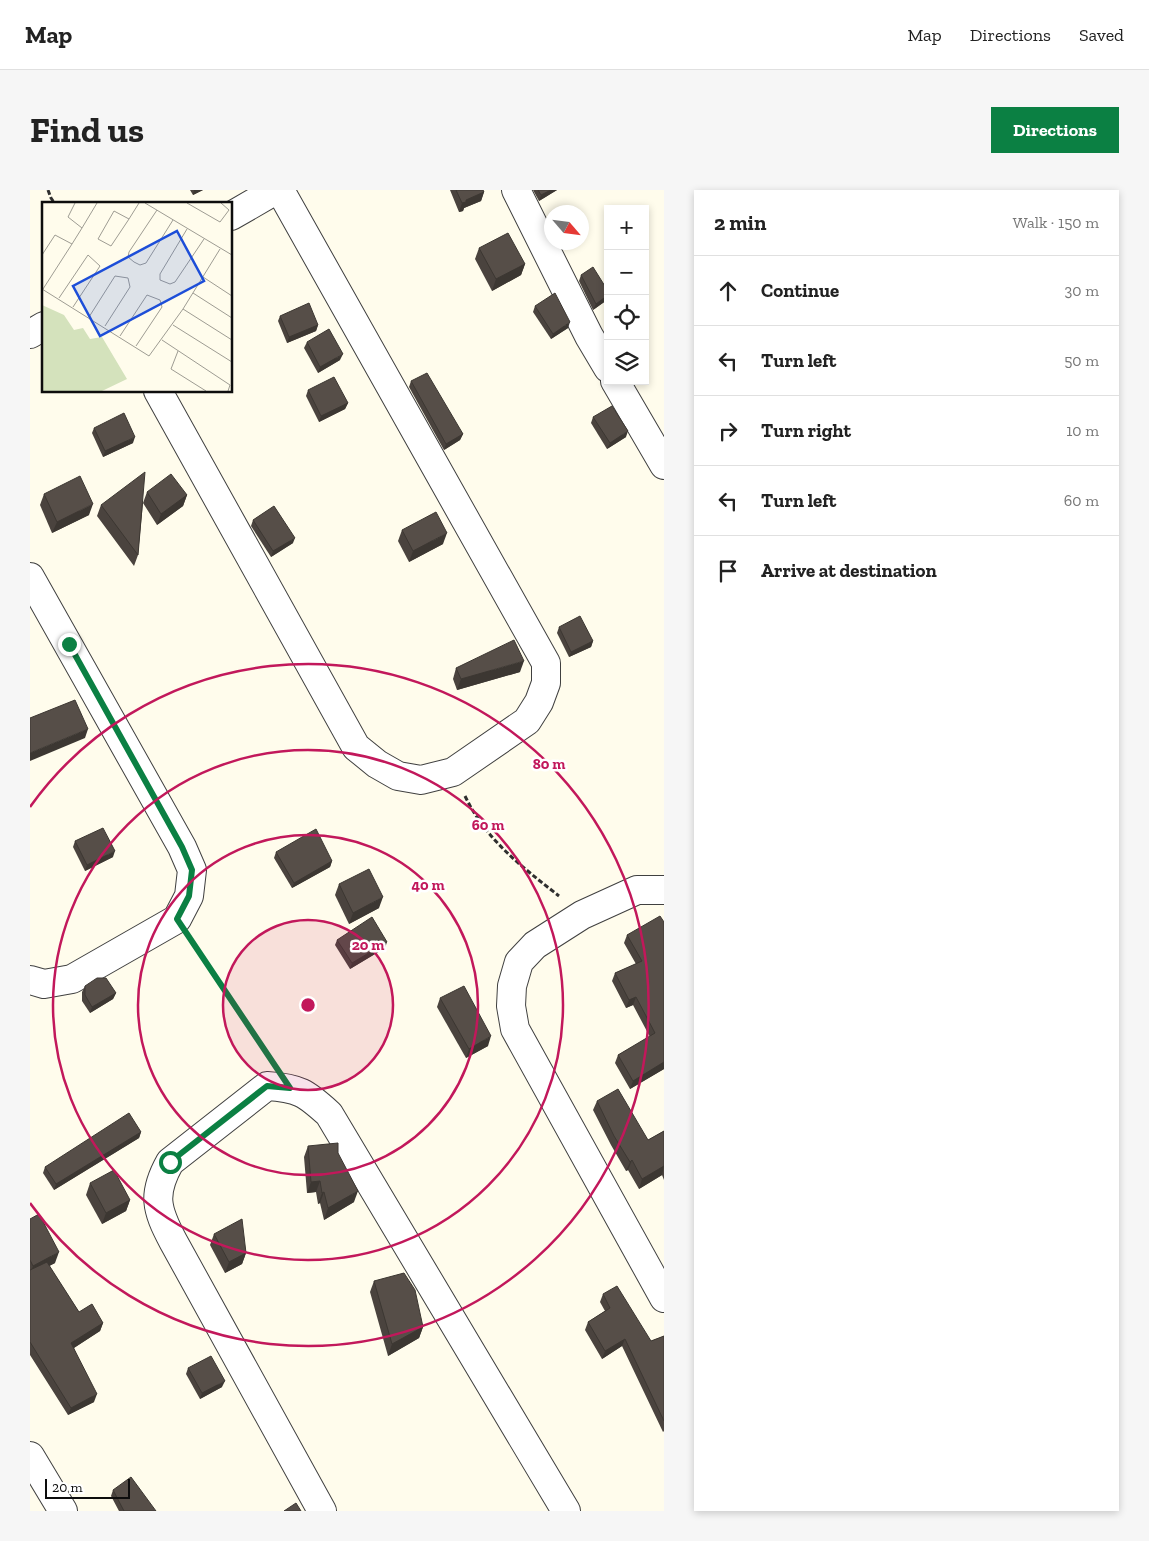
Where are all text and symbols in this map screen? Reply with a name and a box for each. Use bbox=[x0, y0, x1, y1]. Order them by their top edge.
text: Map bbox=[25, 20, 72, 49]
text: Map bbox=[907, 24, 942, 46]
text: Directions bbox=[970, 24, 1051, 46]
text: Saved bbox=[1079, 24, 1124, 46]
button: Directions bbox=[991, 107, 1119, 153]
text: Find us bbox=[30, 109, 144, 151]
inset map bbox=[42, 202, 232, 392]
north arrow bbox=[544, 205, 589, 250]
map controls bbox=[604, 205, 649, 385]
button: + bbox=[604, 205, 649, 250]
text: 2 min bbox=[714, 210, 766, 235]
text: Walk · 150 m bbox=[1013, 213, 1099, 232]
button: − bbox=[604, 250, 649, 295]
icon: ahead bbox=[714, 277, 742, 305]
text: Continue bbox=[761, 279, 839, 302]
text: 30 m bbox=[1065, 281, 1099, 300]
button: locate bbox=[604, 295, 649, 340]
button: layers bbox=[604, 340, 649, 385]
icon: left bbox=[714, 347, 742, 375]
text: Turn left bbox=[761, 349, 836, 372]
text: 50 m bbox=[1064, 351, 1099, 370]
icon: right bbox=[714, 417, 742, 445]
text: Turn right bbox=[761, 419, 851, 442]
text: 10 m bbox=[1066, 421, 1099, 440]
icon: left bbox=[714, 487, 742, 515]
text: Turn left bbox=[761, 489, 836, 512]
text: 60 m bbox=[1064, 491, 1099, 510]
icon: arrive bbox=[714, 557, 742, 585]
text: Arrive at destination bbox=[761, 559, 937, 582]
route end bbox=[58, 633, 81, 656]
text: 80 m bbox=[533, 755, 565, 773]
text: 60 m bbox=[472, 816, 504, 834]
text: 40 m bbox=[411, 876, 445, 894]
text: 20 m bbox=[352, 936, 384, 954]
centre of rings bbox=[299, 996, 317, 1014]
route start bbox=[159, 1151, 182, 1174]
scale bar bbox=[45, 1476, 130, 1499]
text: 20 m bbox=[52, 1479, 83, 1496]

